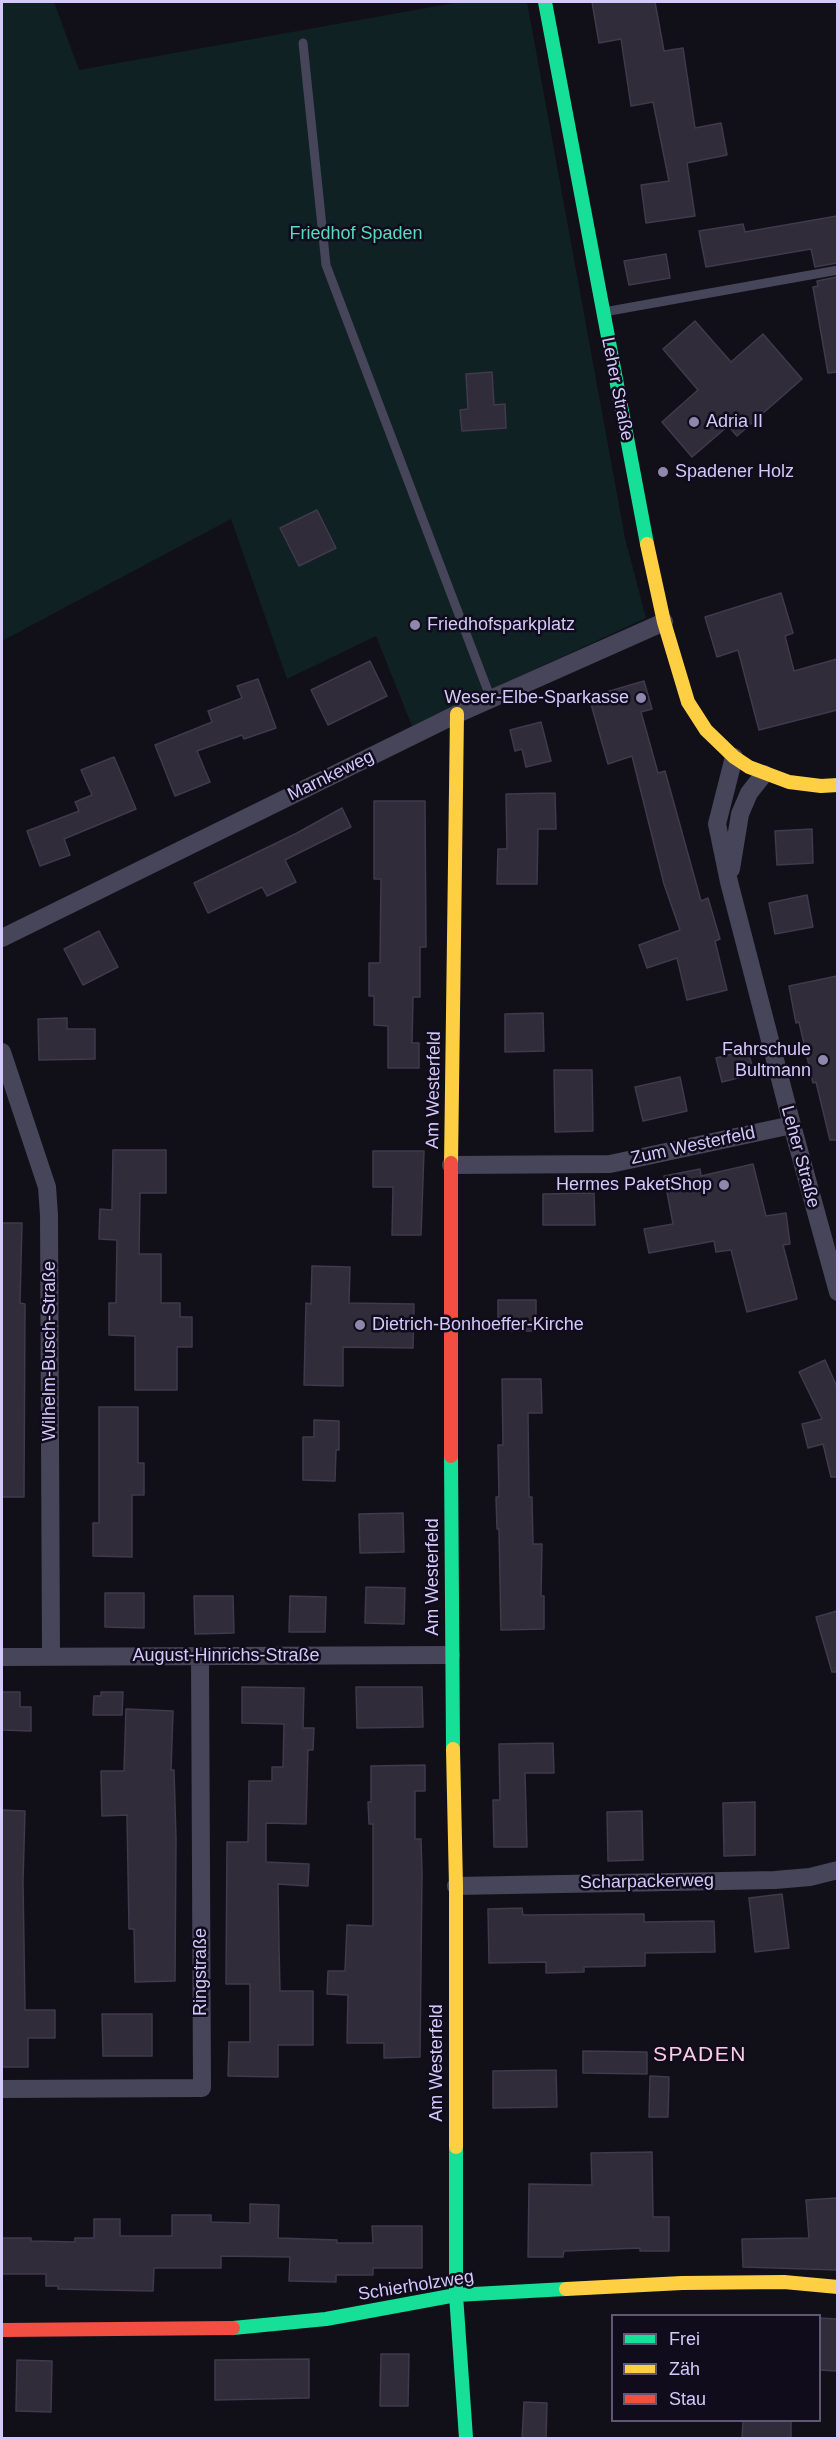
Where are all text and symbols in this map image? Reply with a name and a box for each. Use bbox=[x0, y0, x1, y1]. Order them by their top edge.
park label: Friedhof Spaden bbox=[289, 223, 423, 245]
street label: Leher Straße bbox=[596, 335, 638, 443]
place label: Adria II bbox=[706, 411, 763, 433]
marker: Adria II bbox=[687, 415, 701, 429]
place label: Spadener Holz bbox=[675, 461, 794, 483]
marker: Spadener Holz bbox=[656, 465, 670, 479]
place label: Friedhofsparkplatz bbox=[427, 614, 575, 636]
marker: Friedhofsparkplatz bbox=[408, 618, 422, 632]
place label: Weser-Elbe-Sparkasse bbox=[444, 687, 629, 709]
marker: Weser-Elbe-Sparkasse bbox=[634, 691, 648, 705]
street label: Marnkeweg bbox=[284, 746, 378, 806]
street label: Am Westerfeld bbox=[422, 1031, 446, 1149]
place label: Fahrschule Bultmann bbox=[722, 1039, 811, 1082]
marker: Fahrschule Bultmann bbox=[816, 1053, 830, 1067]
street label: Leher Straße bbox=[776, 1103, 824, 1211]
street label: Zum Westerfeld bbox=[629, 1122, 757, 1170]
place label: Hermes PaketShop bbox=[556, 1174, 712, 1196]
marker: Hermes PaketShop bbox=[717, 1178, 731, 1192]
street label: Wilhelm-Busch-Straße bbox=[39, 1261, 61, 1441]
place label: Dietrich-Bonhoeffer-Kirche bbox=[372, 1314, 584, 1336]
marker: Dietrich-Bonhoeffer-Kirche bbox=[353, 1318, 367, 1332]
street label: Am Westerfeld bbox=[422, 1518, 444, 1636]
street label: August-Hinrichs-Straße bbox=[132, 1645, 320, 1667]
street label: Scharpackerweg bbox=[580, 1870, 714, 1894]
street label: Ringstraße bbox=[190, 1928, 212, 2016]
street label: Am Westerfeld bbox=[426, 2004, 448, 2122]
district label: SPADEN bbox=[653, 2042, 747, 2068]
street label: Schierholzweg bbox=[357, 2266, 475, 2306]
legend bbox=[611, 2314, 821, 2422]
text: Frei bbox=[669, 2329, 700, 2349]
text: Zäh bbox=[669, 2359, 700, 2379]
text: Stau bbox=[669, 2389, 706, 2409]

